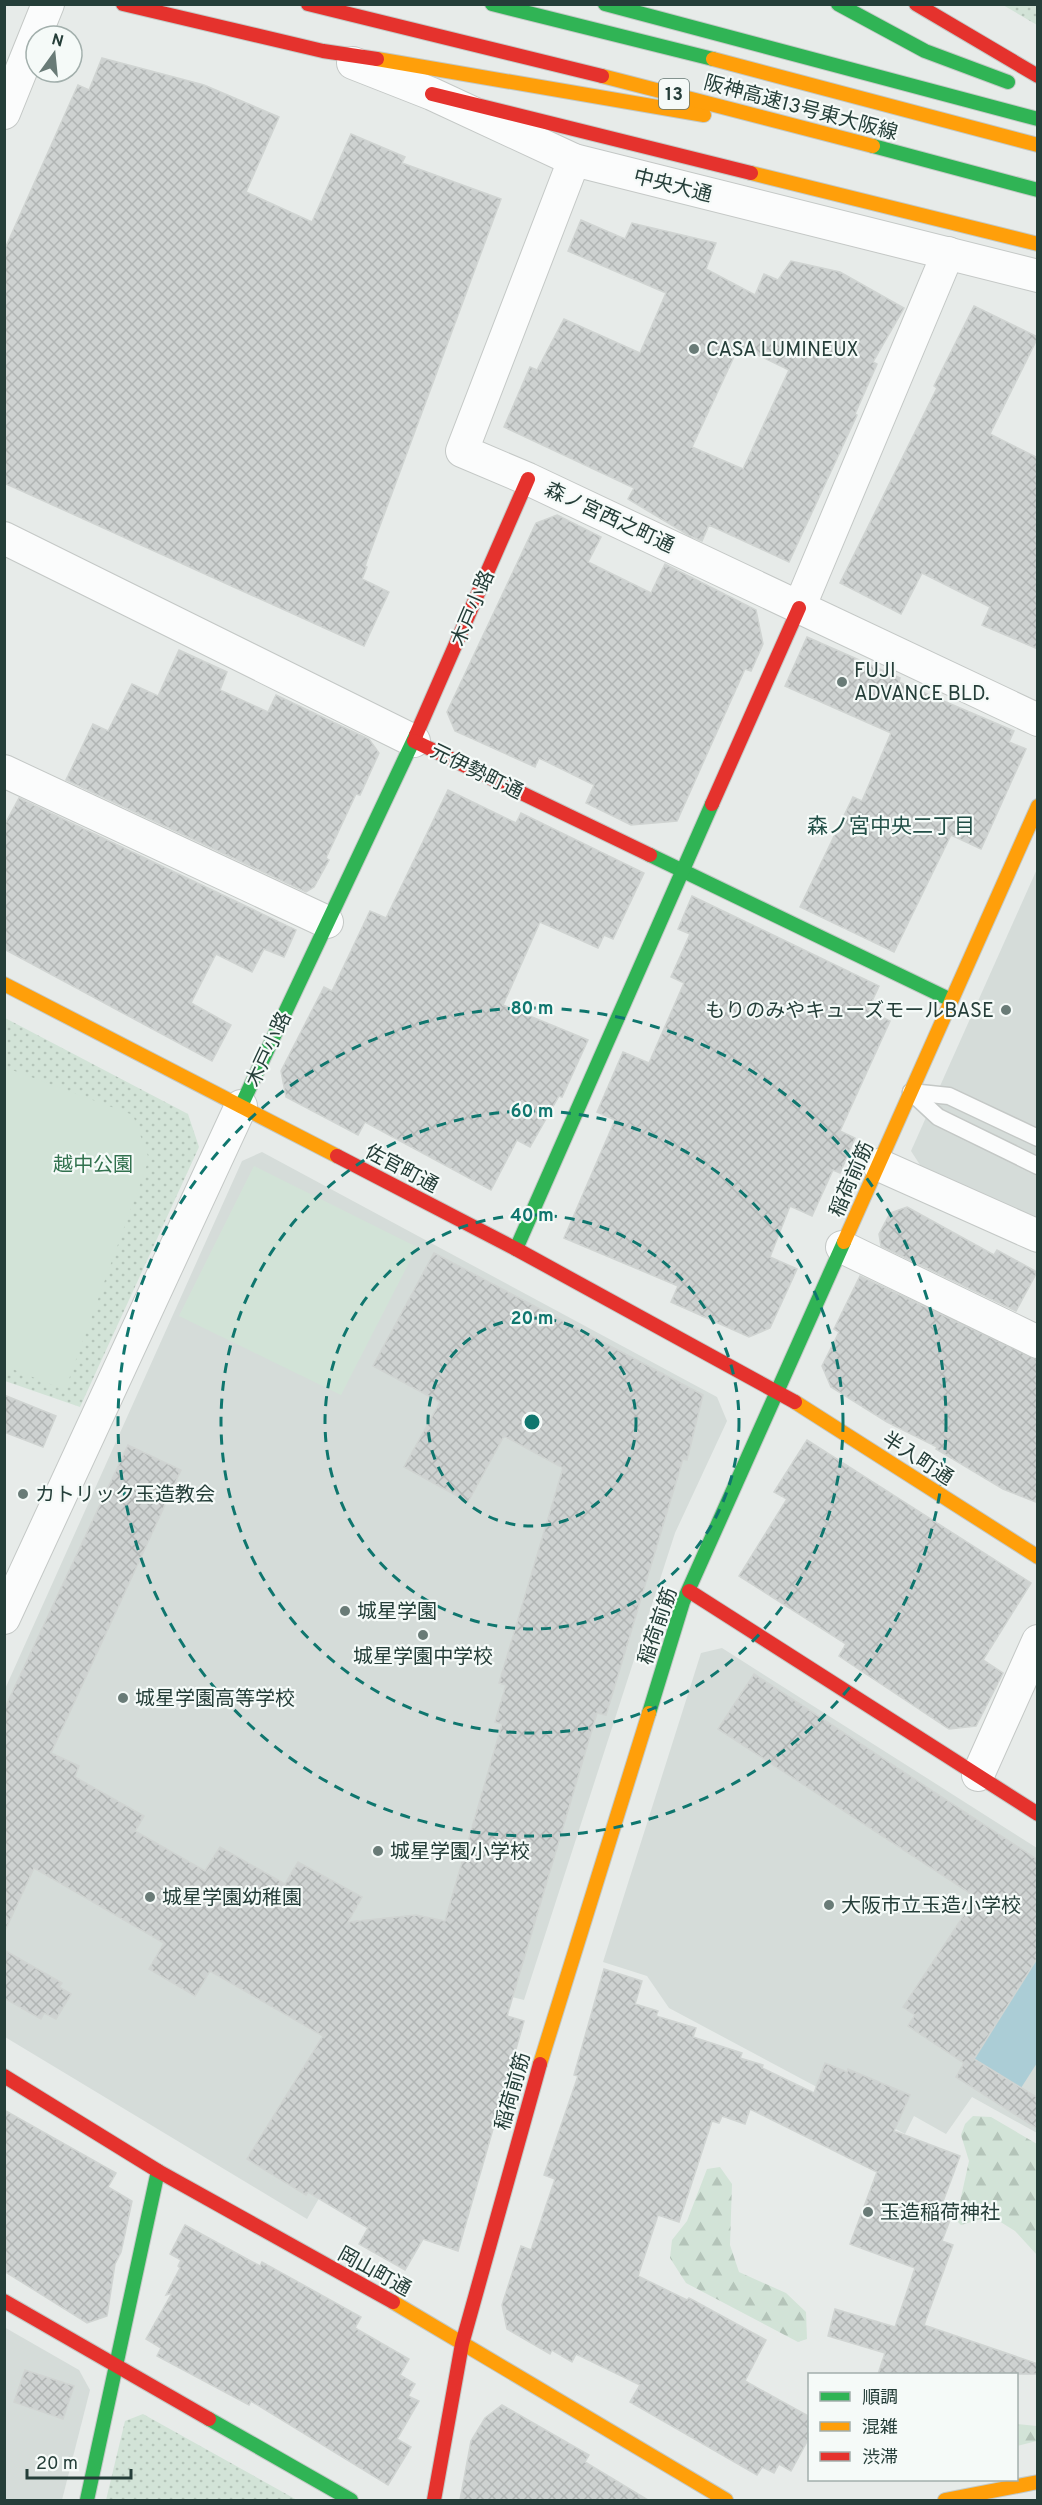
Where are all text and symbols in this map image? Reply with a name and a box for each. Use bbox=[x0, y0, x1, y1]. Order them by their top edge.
north arrow bbox=[24, 24, 84, 84]
text: N bbox=[49, 30, 66, 53]
street label: 阪神高速13号東大阪線 bbox=[701, 71, 900, 147]
road number: 13 bbox=[659, 79, 689, 109]
street label: 中央大通 bbox=[631, 165, 714, 209]
place label: CASA LUMINEUX bbox=[706, 338, 859, 364]
marker: CASA LUMINEUX bbox=[687, 342, 701, 356]
street label: 森ノ宮西之町通 bbox=[540, 477, 678, 560]
street label: 木戸小路 bbox=[446, 567, 501, 651]
place label: FUJI ADVANCE BLD. bbox=[854, 659, 989, 708]
marker: FUJI ADVANCE BLD. bbox=[835, 675, 849, 689]
street label: 元伊勢町通 bbox=[425, 739, 527, 806]
district label: 森ノ宮中央二丁目 bbox=[807, 814, 975, 841]
text: 80 m bbox=[510, 998, 554, 1021]
place label: もりのみやキューズモールBASE bbox=[705, 999, 994, 1025]
marker: もりのみやキューズモールBASE bbox=[999, 1003, 1013, 1017]
street label: 木戸小路 bbox=[241, 1008, 298, 1092]
text: 60 m bbox=[510, 1101, 554, 1124]
street label: 稲荷前筋 bbox=[825, 1138, 881, 1222]
street label: 佐官町通 bbox=[360, 1140, 442, 1200]
park label: 越中公園 bbox=[53, 1153, 133, 1179]
text: 40 m bbox=[510, 1205, 554, 1228]
text: 20 m bbox=[510, 1308, 554, 1331]
centre of rings bbox=[522, 1412, 542, 1432]
street label: 半入町通 bbox=[876, 1427, 958, 1492]
place label: カトリック玉造教会 bbox=[35, 1483, 215, 1509]
marker: カトリック玉造教会 bbox=[16, 1487, 30, 1501]
street label: 稲荷前筋 bbox=[634, 1585, 684, 1669]
place label: 城星学園 bbox=[357, 1600, 437, 1626]
marker: 城星学園 bbox=[338, 1604, 352, 1618]
marker: 城星学園中学校 bbox=[416, 1628, 430, 1642]
place label: 城星学園中学校 bbox=[353, 1645, 493, 1671]
place label: 城星学園高等学校 bbox=[135, 1687, 295, 1713]
marker: 城星学園高等学校 bbox=[116, 1691, 130, 1705]
place label: 城星学園小学校 bbox=[390, 1840, 530, 1866]
marker: 城星学園小学校 bbox=[371, 1844, 385, 1858]
place label: 城星学園幼稚園 bbox=[162, 1886, 302, 1912]
marker: 城星学園幼稚園 bbox=[143, 1890, 157, 1904]
place label: 大阪市立玉造小学校 bbox=[841, 1894, 1021, 1920]
marker: 大阪市立玉造小学校 bbox=[822, 1898, 836, 1912]
street label: 稲荷前筋 bbox=[490, 2050, 537, 2134]
place label: 玉造稲荷神社 bbox=[880, 2201, 1000, 2227]
marker: 玉造稲荷神社 bbox=[861, 2205, 875, 2219]
street label: 岡山町通 bbox=[333, 2242, 415, 2304]
legend bbox=[808, 2373, 1018, 2481]
text: 順調 bbox=[862, 2387, 898, 2410]
text: 混雑 bbox=[862, 2417, 898, 2440]
scale bar bbox=[27, 2442, 130, 2480]
text: 渋滞 bbox=[862, 2447, 898, 2470]
text: 20 m bbox=[36, 2453, 78, 2476]

